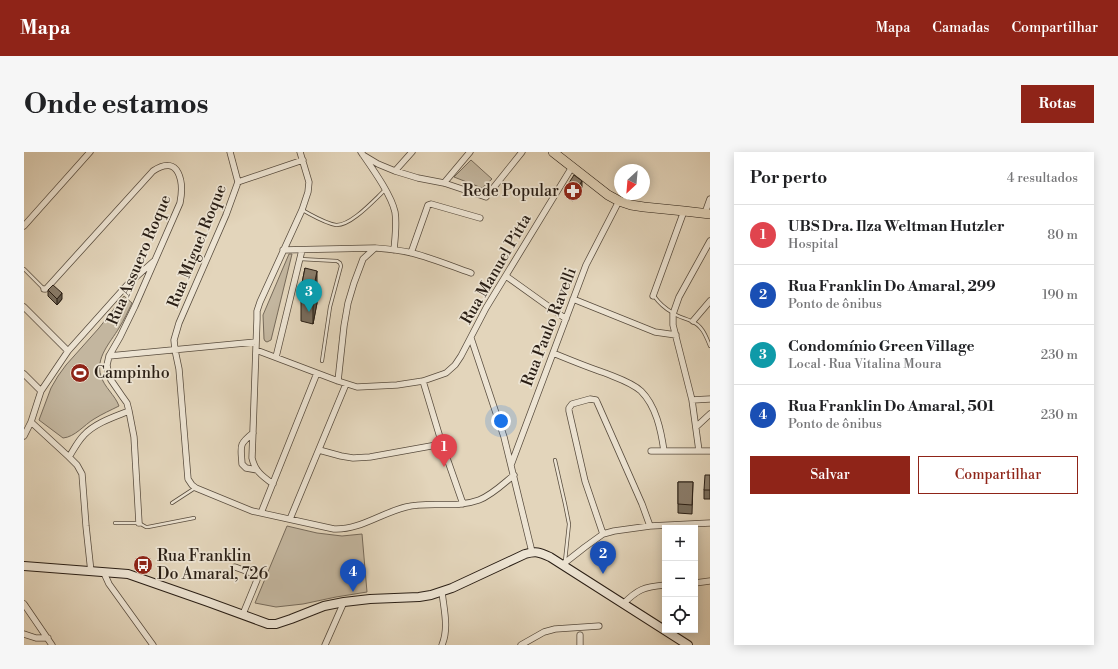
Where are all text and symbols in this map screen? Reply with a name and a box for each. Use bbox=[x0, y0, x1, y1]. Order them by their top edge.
text: Mapa bbox=[20, 16, 70, 40]
text: Mapa bbox=[876, 19, 910, 37]
text: Camadas bbox=[932, 19, 989, 37]
text: Compartilhar bbox=[1011, 19, 1098, 37]
button: Rotas bbox=[1021, 85, 1094, 123]
text: Onde estamos bbox=[24, 87, 209, 122]
north arrow bbox=[614, 164, 650, 200]
text: Por perto bbox=[750, 167, 827, 189]
text: 4 resultados bbox=[1007, 170, 1078, 186]
pharmacy icon: Rede Popular bbox=[562, 180, 584, 202]
street label: Rua Miguel Roque bbox=[163, 181, 231, 311]
place label: Rede Popular bbox=[463, 181, 559, 201]
street label: Rua Assuero Roque bbox=[102, 192, 176, 328]
street label: Rua Manuel Pitta bbox=[456, 209, 536, 328]
text: UBS Dra. Ilza Weltman Hutzler bbox=[788, 217, 1005, 236]
text: 1 bbox=[760, 227, 766, 243]
text: 80 m bbox=[1047, 227, 1078, 243]
text: Hospital bbox=[788, 236, 838, 252]
street label: Rua Paulo Ravelli bbox=[517, 265, 581, 389]
text: Rua Franklin Do Amaral, 299 bbox=[788, 277, 996, 296]
pin: 3 bbox=[296, 279, 322, 312]
text: 2 bbox=[759, 287, 767, 303]
text: 190 m bbox=[1042, 287, 1078, 303]
text: Ponto de ônibus bbox=[788, 296, 882, 312]
text: Condomínio Green Village bbox=[788, 337, 974, 356]
text: 3 bbox=[759, 347, 767, 363]
text: 230 m bbox=[1041, 347, 1078, 363]
text: Local · Rua Vitalina Moura bbox=[788, 356, 942, 372]
sports icon: Campinho bbox=[69, 362, 91, 384]
place label: Campinho bbox=[94, 363, 170, 383]
text: Rua Franklin Do Amaral, 501 bbox=[788, 397, 994, 416]
text: 4 bbox=[759, 407, 767, 423]
text: 230 m bbox=[1041, 407, 1078, 423]
your location bbox=[491, 411, 511, 431]
text: Ponto de ônibus bbox=[788, 416, 882, 432]
pin: 1 bbox=[431, 434, 457, 467]
button: Salvar bbox=[750, 456, 910, 494]
button: Compartilhar bbox=[918, 456, 1078, 494]
map controls bbox=[662, 525, 698, 633]
button: + bbox=[662, 525, 698, 561]
pin: 2 bbox=[590, 541, 616, 574]
place label: Rua Franklin Do Amaral, 726 bbox=[157, 546, 268, 584]
bus stop icon: Rua Franklin Do Amaral, 726 bbox=[132, 554, 154, 576]
pin: 4 bbox=[340, 559, 366, 592]
button: − bbox=[662, 561, 698, 597]
button: locate bbox=[662, 597, 698, 633]

